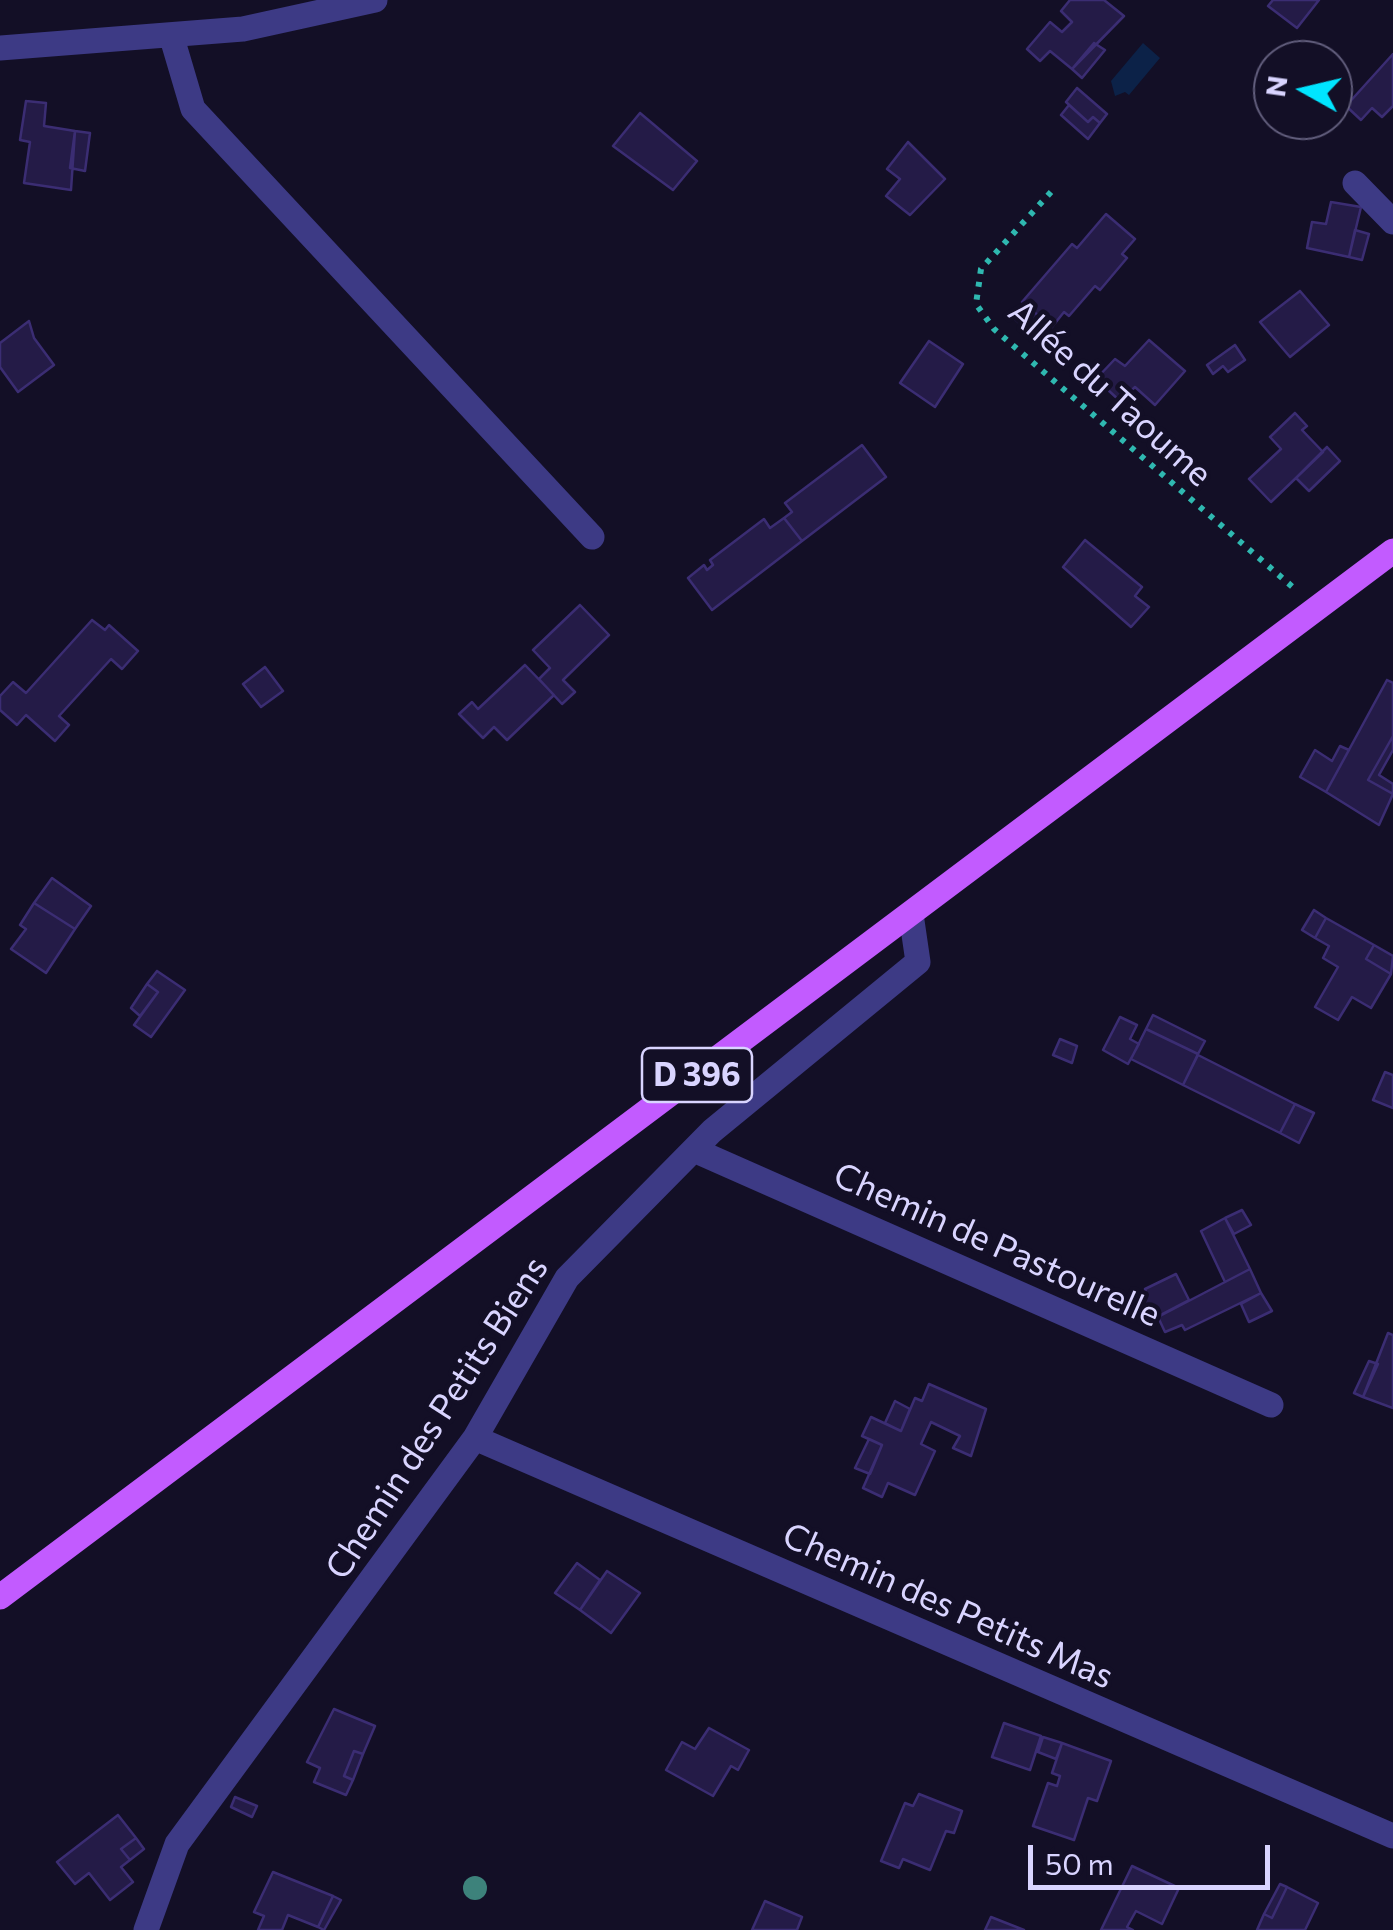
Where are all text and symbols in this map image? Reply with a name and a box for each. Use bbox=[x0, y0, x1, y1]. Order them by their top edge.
north arrow bbox=[1253, 40, 1353, 140]
text: N bbox=[1257, 73, 1294, 99]
street label: Allée du Taoume bbox=[1000, 291, 1220, 495]
road number: D 396 bbox=[642, 1048, 752, 1102]
street label: Chemin de Pastourelle bbox=[827, 1154, 1167, 1336]
street label: Chemin des Petits Biens bbox=[317, 1249, 557, 1587]
street label: Chemin des Petits Mas bbox=[776, 1514, 1120, 1698]
scale bar bbox=[1033, 1825, 1276, 1887]
text: 50 m bbox=[1045, 1844, 1114, 1881]

